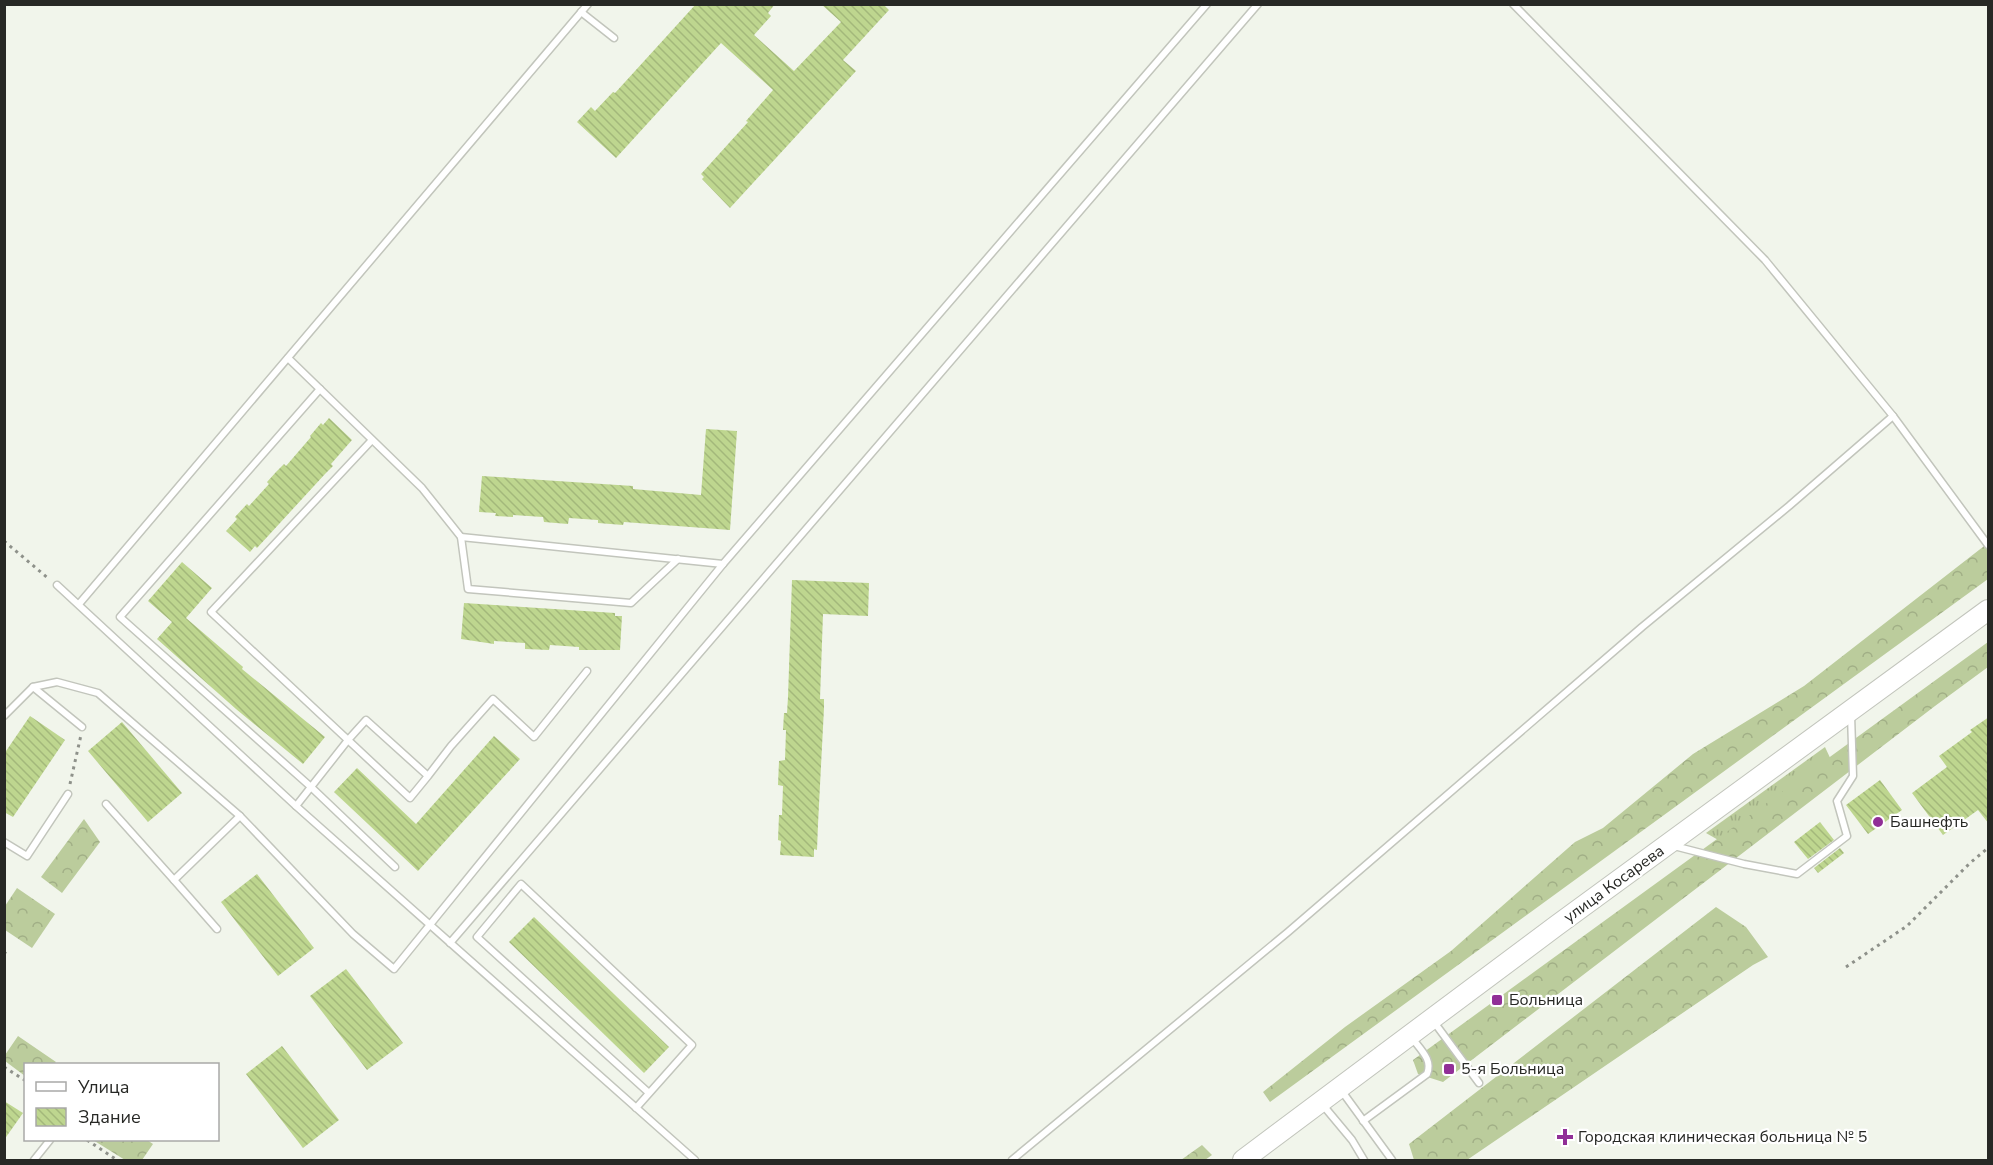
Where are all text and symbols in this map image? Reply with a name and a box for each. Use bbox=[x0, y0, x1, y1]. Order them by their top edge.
place label: Башнефть bbox=[1890, 811, 1968, 833]
marker: Башнефть bbox=[1871, 815, 1885, 829]
street label: улица Косарева bbox=[1559, 840, 1669, 928]
place label: Больница bbox=[1509, 989, 1583, 1011]
marker: Больница bbox=[1490, 993, 1504, 1007]
place label: 5-я Больница bbox=[1461, 1058, 1564, 1080]
marker: 5-я Больница bbox=[1442, 1062, 1456, 1076]
legend bbox=[24, 1063, 219, 1141]
text: Улица bbox=[77, 1075, 129, 1099]
text: Здание bbox=[78, 1105, 141, 1129]
place label: Городская клиническая больница № 5 bbox=[1578, 1126, 1867, 1148]
marker: Городская клиническая больница № 5 bbox=[1556, 1128, 1574, 1146]

